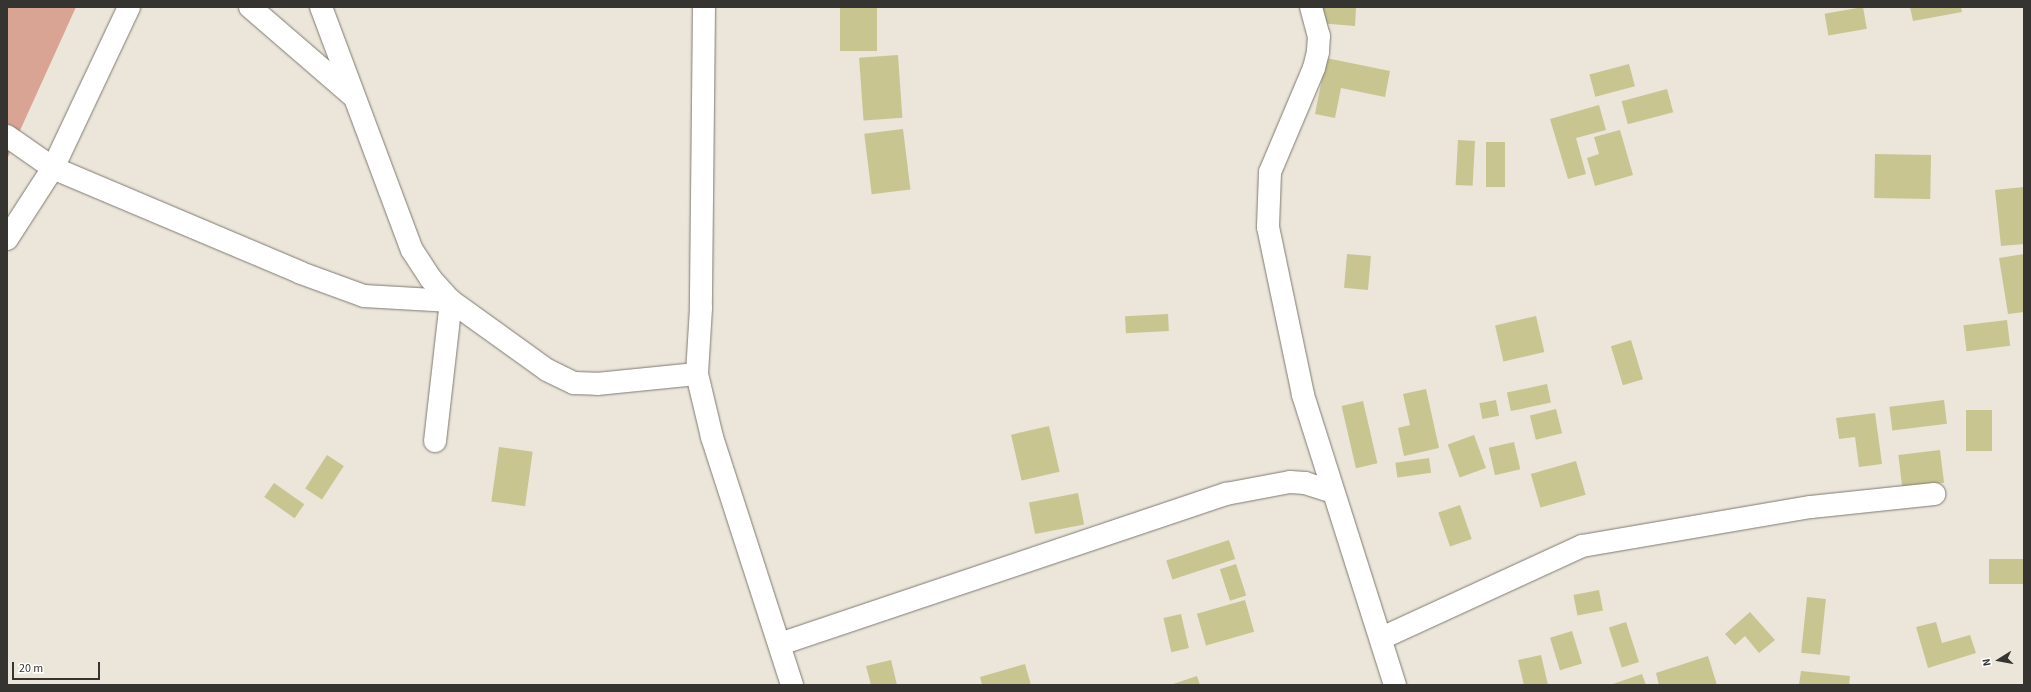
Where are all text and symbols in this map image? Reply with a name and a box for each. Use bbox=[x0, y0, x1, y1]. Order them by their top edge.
north arrow bbox=[1979, 640, 2019, 680]
scale bar bbox=[14, 654, 102, 680]
text: N bbox=[1979, 657, 1995, 667]
text: 20 m bbox=[19, 660, 43, 677]

